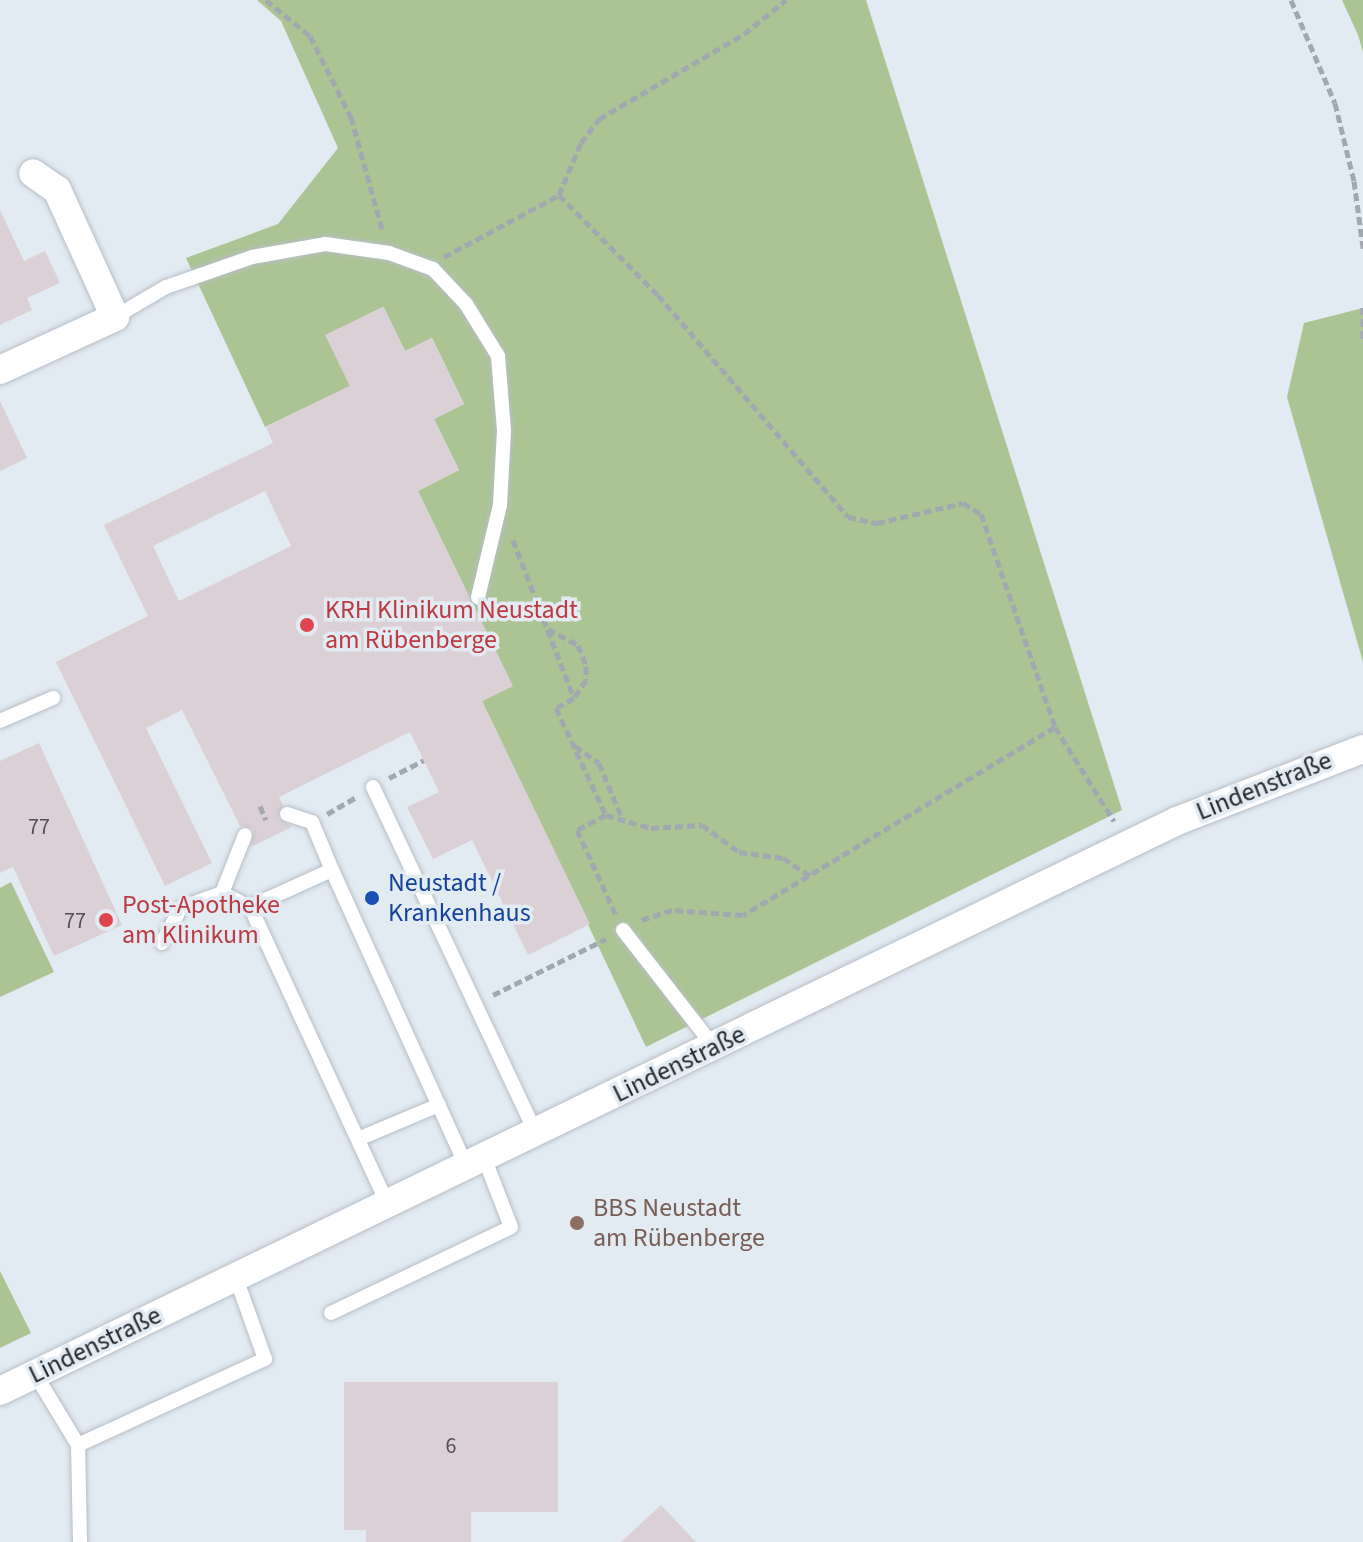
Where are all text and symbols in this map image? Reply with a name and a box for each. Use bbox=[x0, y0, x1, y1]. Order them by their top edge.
place label: KRH Klinikum Neustadt am Rübenberge bbox=[325, 594, 578, 656]
marker: KRH Klinikum Neustadt am Rübenberge bbox=[296, 614, 318, 636]
street label: Lindenstraße bbox=[1192, 745, 1336, 827]
house number: 77 bbox=[28, 815, 50, 841]
place label: Neustadt / Krankenhaus bbox=[388, 867, 531, 928]
place label: Post-Apotheke am Klinikum bbox=[122, 889, 280, 950]
marker: Neustadt / Krankenhaus bbox=[363, 889, 381, 907]
house number: 77 bbox=[64, 909, 86, 935]
marker: Post-Apotheke am Klinikum bbox=[97, 911, 115, 929]
street label: Lindenstraße bbox=[608, 1019, 750, 1109]
place label: BBS Neustadt am Rübenberge bbox=[593, 1192, 765, 1254]
marker: BBS Neustadt am Rübenberge bbox=[568, 1214, 586, 1232]
street label: Lindenstraße bbox=[24, 1300, 166, 1390]
house number: 6 bbox=[446, 1434, 456, 1460]

